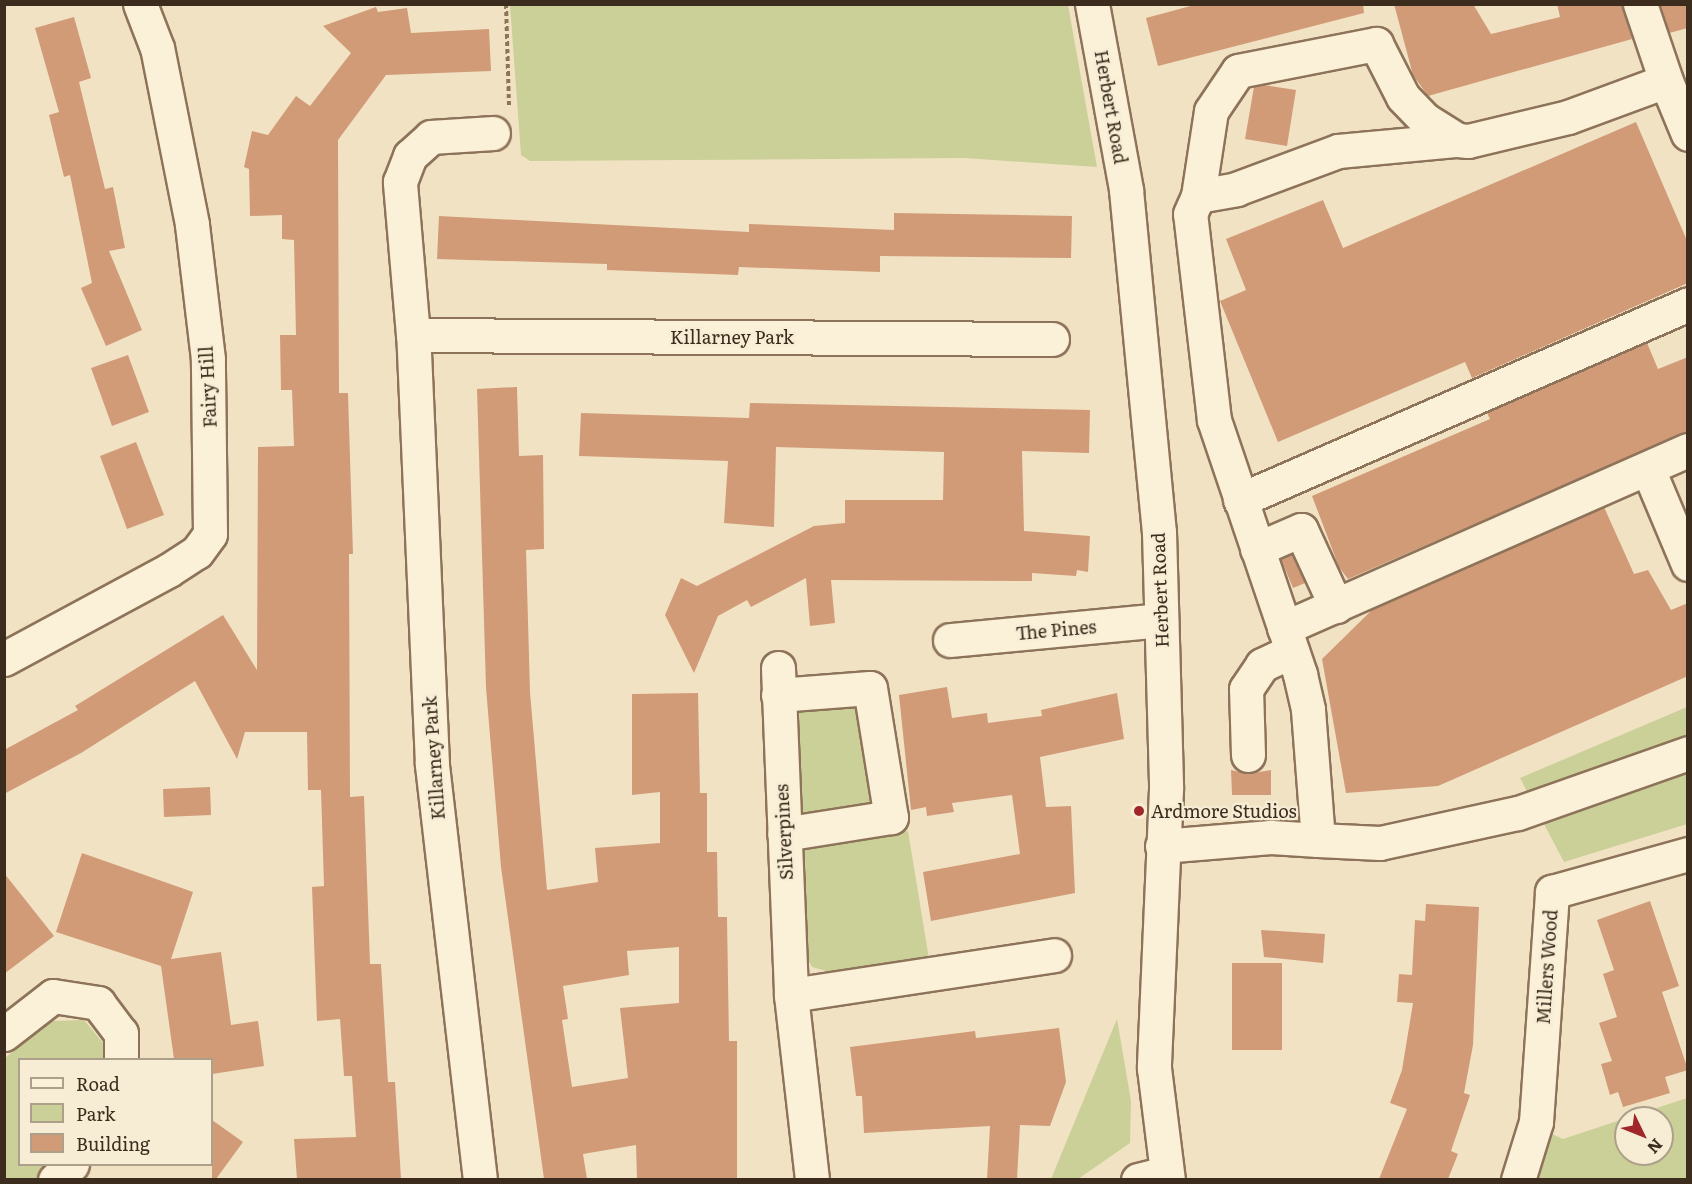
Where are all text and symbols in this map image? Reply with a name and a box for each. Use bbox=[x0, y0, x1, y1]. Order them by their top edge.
street label: Herbert Road bbox=[1090, 48, 1132, 166]
street label: Killarney Park bbox=[670, 326, 794, 348]
street label: Fairy Hill bbox=[195, 346, 221, 428]
street label: Herbert Road bbox=[1147, 532, 1173, 648]
street label: The Pines bbox=[1015, 616, 1097, 644]
street label: Killarney Park bbox=[419, 695, 449, 821]
street label: Silverpines bbox=[771, 783, 797, 881]
place label: Ardmore Studios bbox=[1151, 800, 1297, 822]
marker: Ardmore Studios bbox=[1132, 804, 1146, 818]
street label: Millers Wood bbox=[1532, 909, 1562, 1025]
legend bbox=[18, 1058, 213, 1166]
text: Road bbox=[76, 1070, 120, 1097]
text: Park bbox=[76, 1100, 115, 1127]
north arrow bbox=[1614, 1106, 1674, 1166]
text: Building bbox=[76, 1130, 150, 1157]
text: N bbox=[1642, 1134, 1669, 1160]

